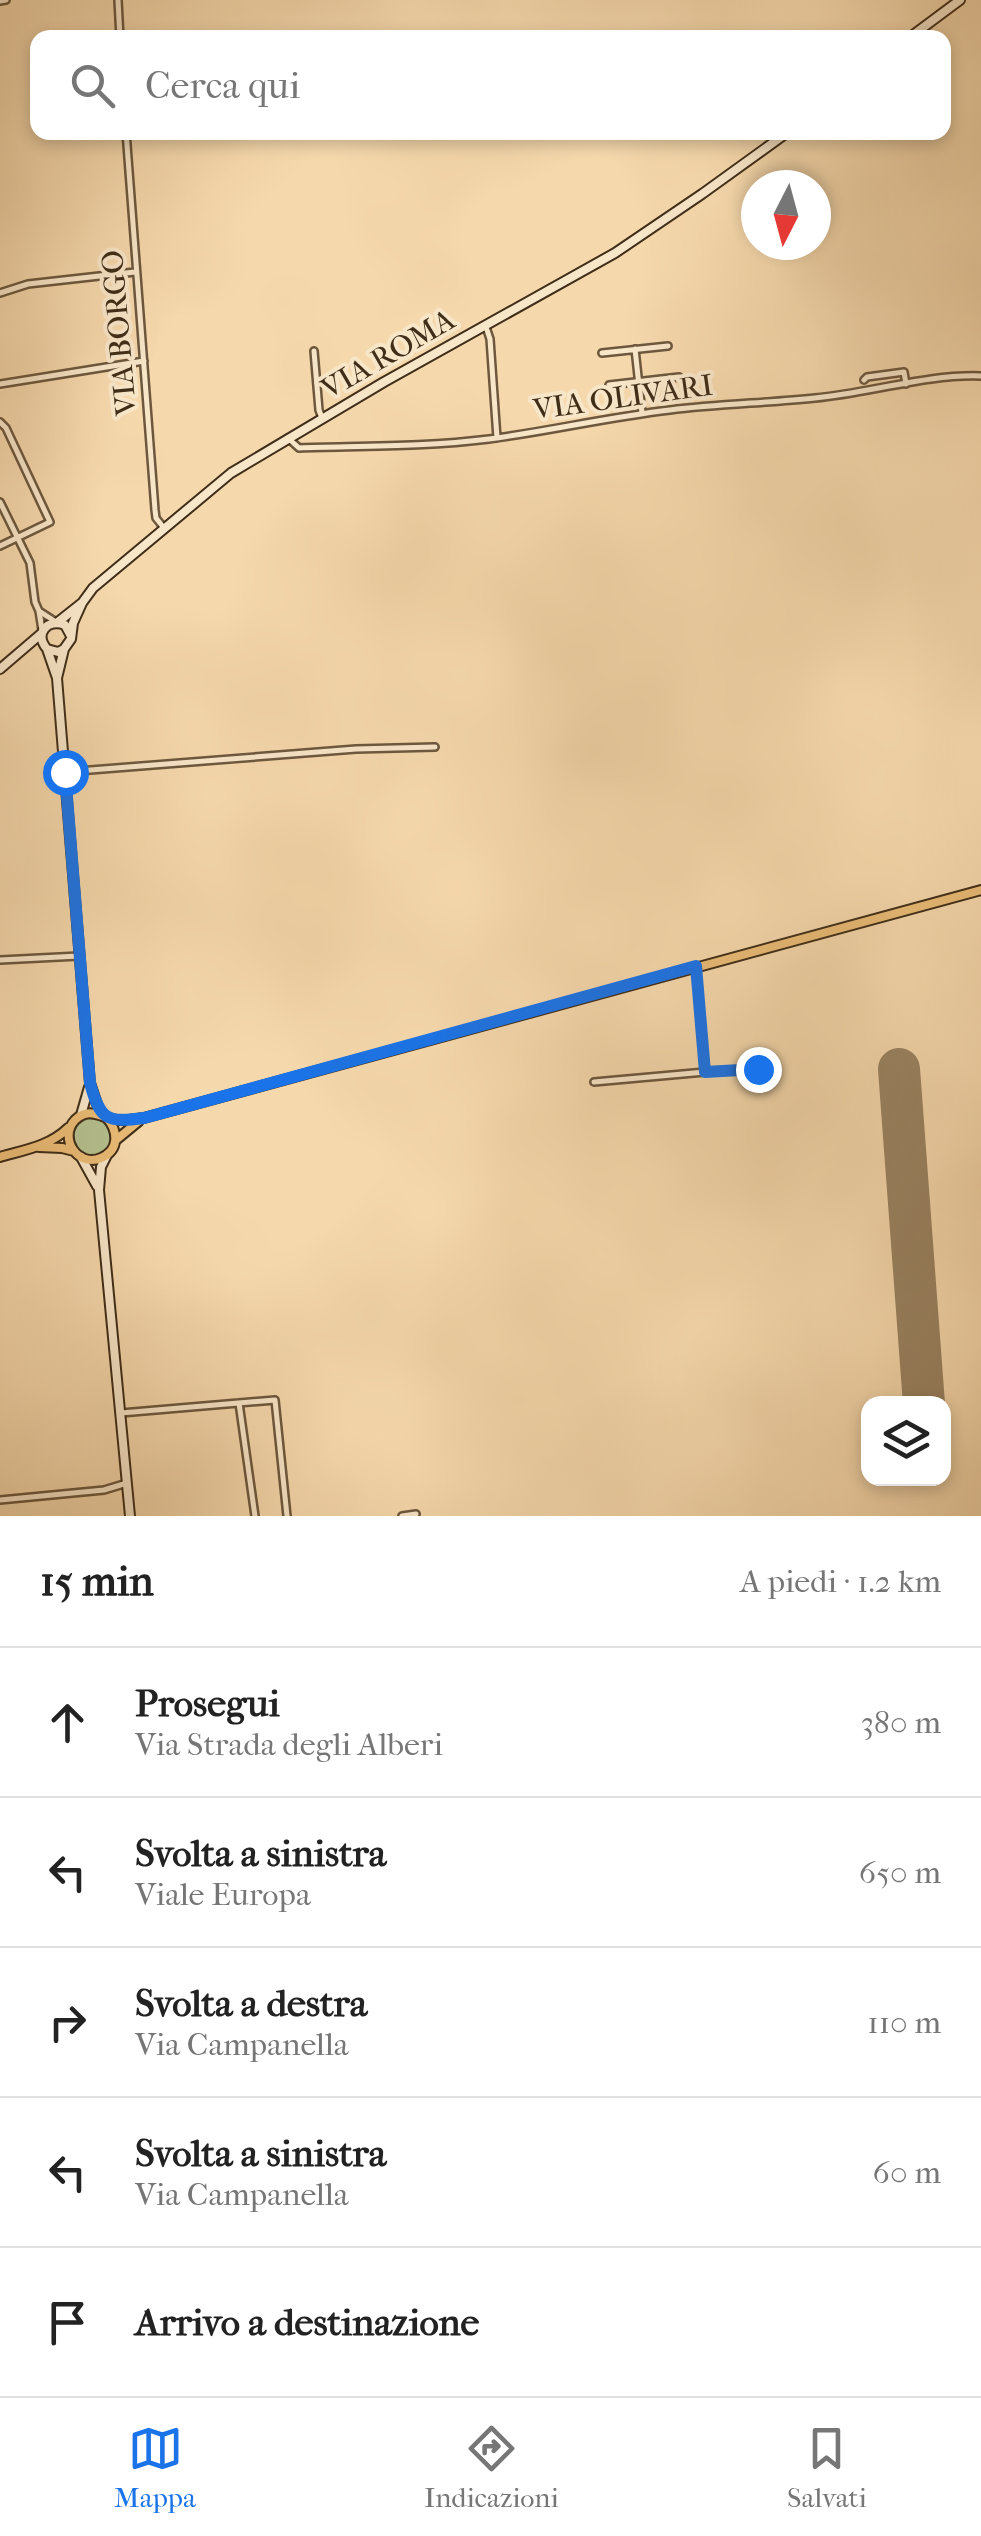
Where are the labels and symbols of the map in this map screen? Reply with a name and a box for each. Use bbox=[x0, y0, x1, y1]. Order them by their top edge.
north arrow bbox=[741, 170, 831, 260]
street label: VIA BORGO bbox=[95, 249, 144, 418]
street label: VIA ROMA bbox=[314, 302, 462, 407]
street label: VIA OLIVARI bbox=[530, 368, 715, 428]
route start bbox=[43, 750, 89, 796]
route end bbox=[736, 1047, 782, 1093]

